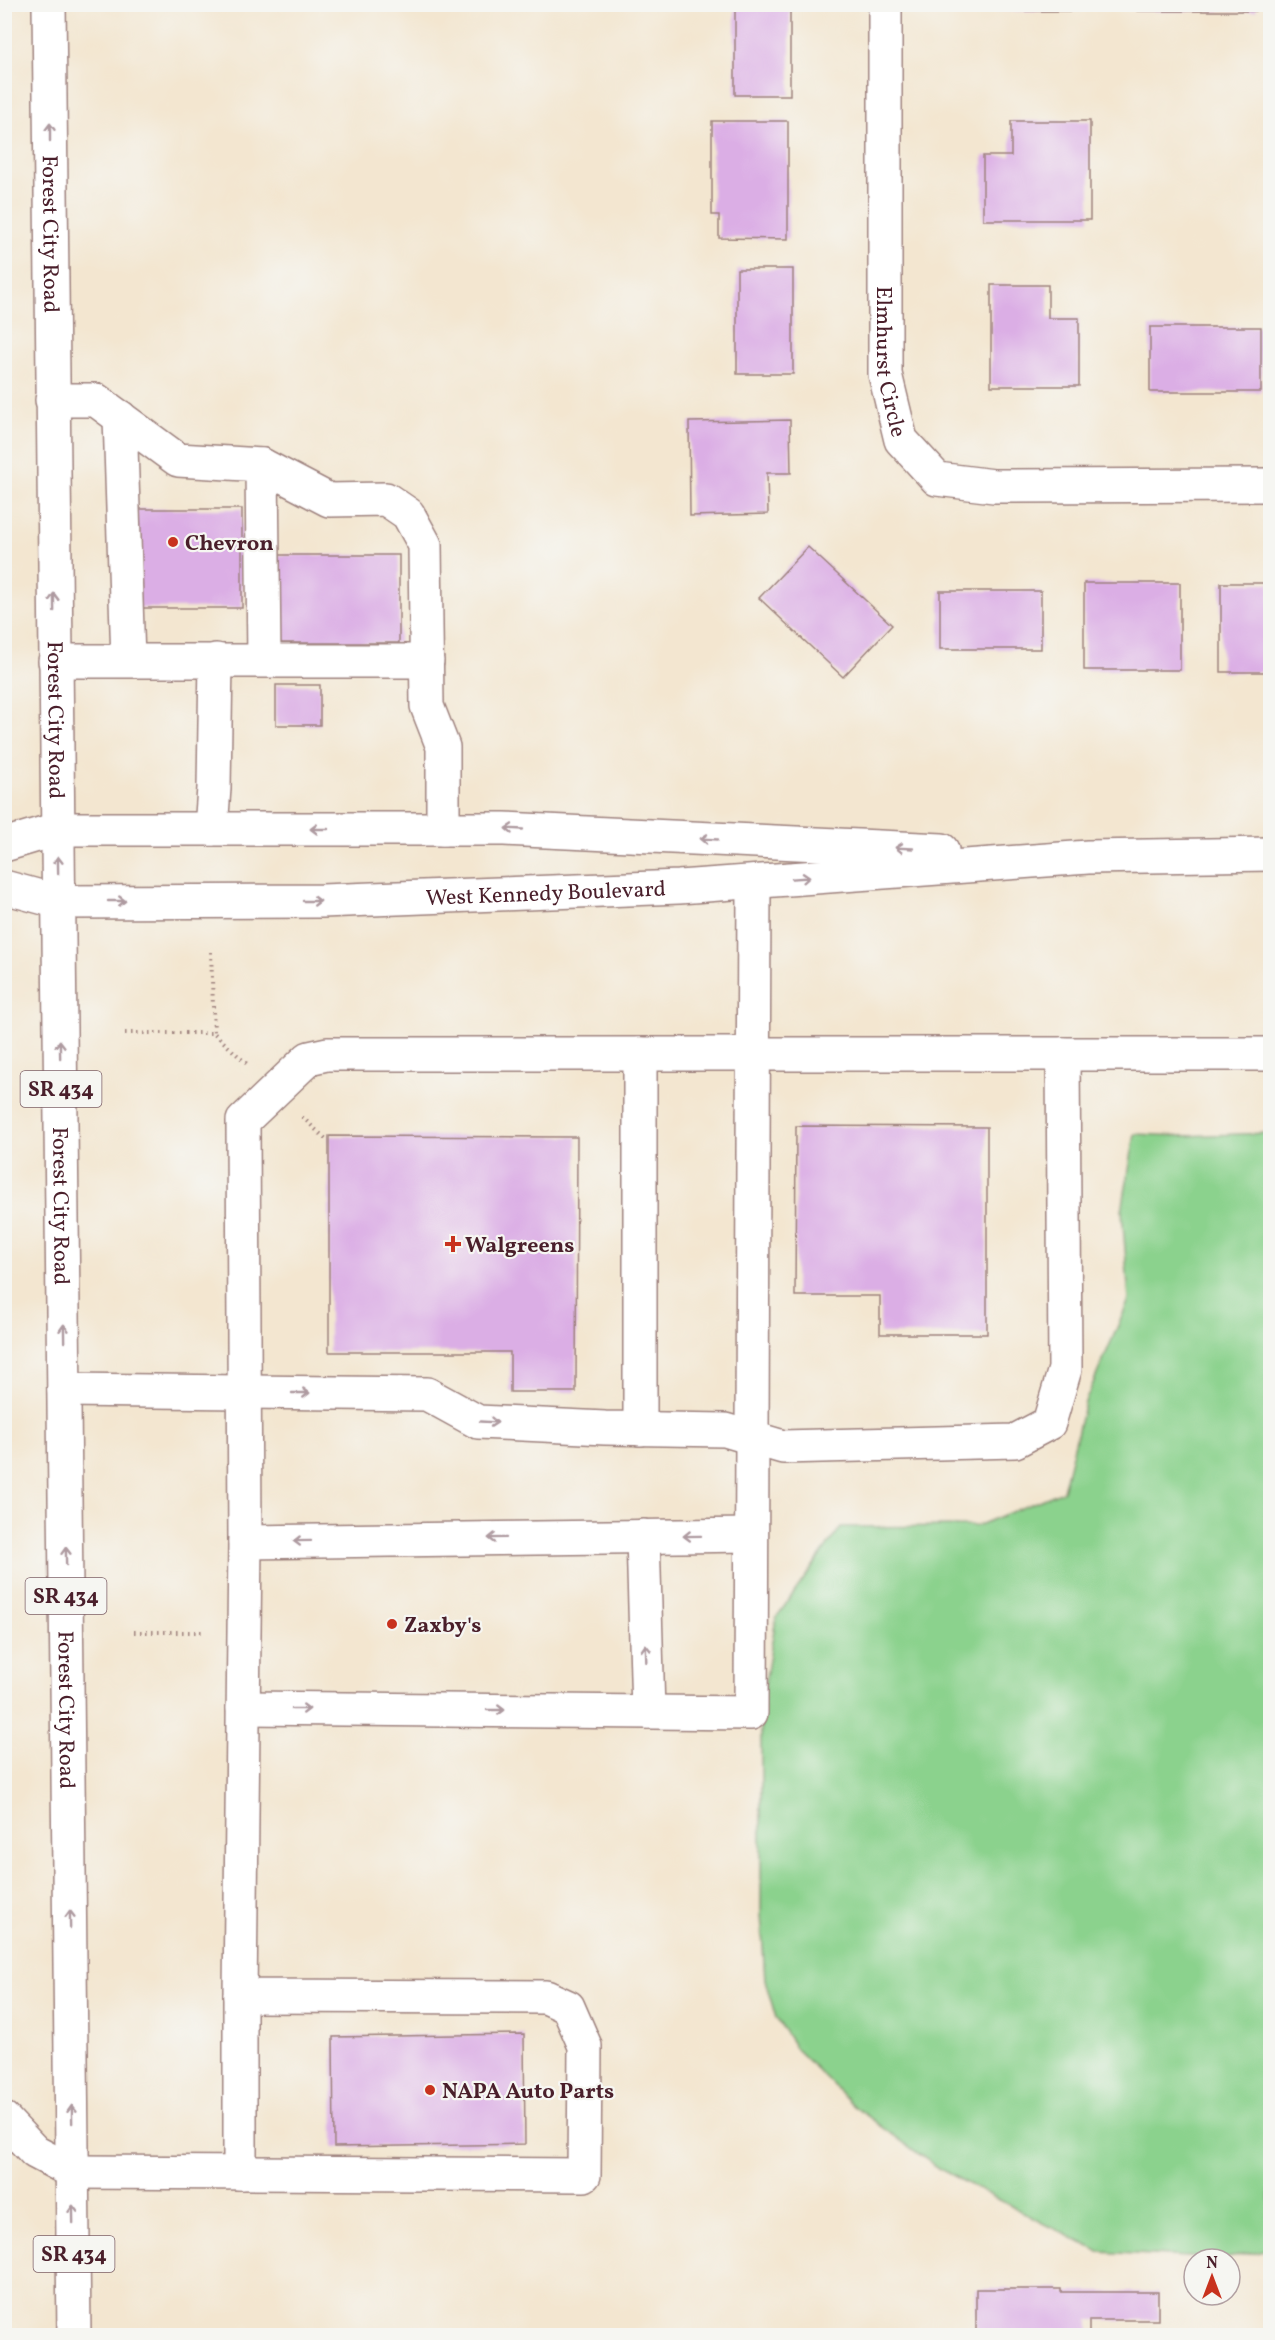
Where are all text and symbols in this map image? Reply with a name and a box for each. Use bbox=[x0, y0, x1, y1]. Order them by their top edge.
one-way arrow bbox=[44, 123, 56, 143]
street label: Forest City Road bbox=[33, 155, 65, 313]
street label: Elmhurst Circle bbox=[867, 286, 913, 441]
place label: Chevron bbox=[185, 529, 274, 560]
marker: Chevron bbox=[166, 535, 180, 549]
one-way arrow bbox=[48, 593, 60, 613]
street label: Forest City Road bbox=[38, 641, 71, 799]
one-way arrow bbox=[310, 823, 330, 835]
one-way arrow bbox=[505, 824, 525, 835]
one-way arrow bbox=[699, 833, 719, 844]
one-way arrow bbox=[894, 843, 914, 854]
one-way arrow bbox=[52, 856, 64, 876]
one-way arrow bbox=[790, 873, 810, 884]
street label: West Kennedy Boulevard bbox=[425, 875, 667, 915]
one-way arrow bbox=[107, 895, 127, 907]
one-way arrow bbox=[302, 895, 322, 907]
one-way arrow bbox=[54, 1040, 66, 1060]
road number: SR 434 bbox=[20, 1071, 101, 1107]
street label: Forest City Road bbox=[43, 1127, 76, 1285]
place label: Walgreens bbox=[465, 1231, 574, 1262]
marker: Walgreens bbox=[446, 1237, 460, 1251]
one-way arrow bbox=[58, 1323, 69, 1343]
one-way arrow bbox=[291, 1387, 311, 1399]
one-way arrow bbox=[479, 1417, 499, 1428]
one-way arrow bbox=[682, 1530, 702, 1542]
one-way arrow bbox=[487, 1532, 507, 1544]
one-way arrow bbox=[292, 1535, 312, 1547]
one-way arrow bbox=[60, 1546, 72, 1566]
road number: SR 434 bbox=[26, 1578, 106, 1614]
place label: Zaxby's bbox=[404, 1611, 481, 1642]
marker: Zaxby's bbox=[385, 1617, 399, 1631]
street label: Forest City Road bbox=[48, 1631, 81, 1789]
one-way arrow bbox=[640, 1644, 652, 1664]
one-way arrow bbox=[291, 1703, 311, 1715]
one-way arrow bbox=[486, 1704, 506, 1716]
one-way arrow bbox=[64, 1909, 76, 1929]
place label: NAPA Auto Parts bbox=[442, 2077, 614, 2108]
marker: NAPA Auto Parts bbox=[423, 2083, 437, 2097]
one-way arrow bbox=[66, 2104, 78, 2124]
one-way arrow bbox=[67, 2205, 79, 2225]
road number: SR 434 bbox=[34, 2236, 115, 2272]
north arrow bbox=[1182, 2247, 1242, 2307]
text: N bbox=[1206, 2253, 1218, 2275]

